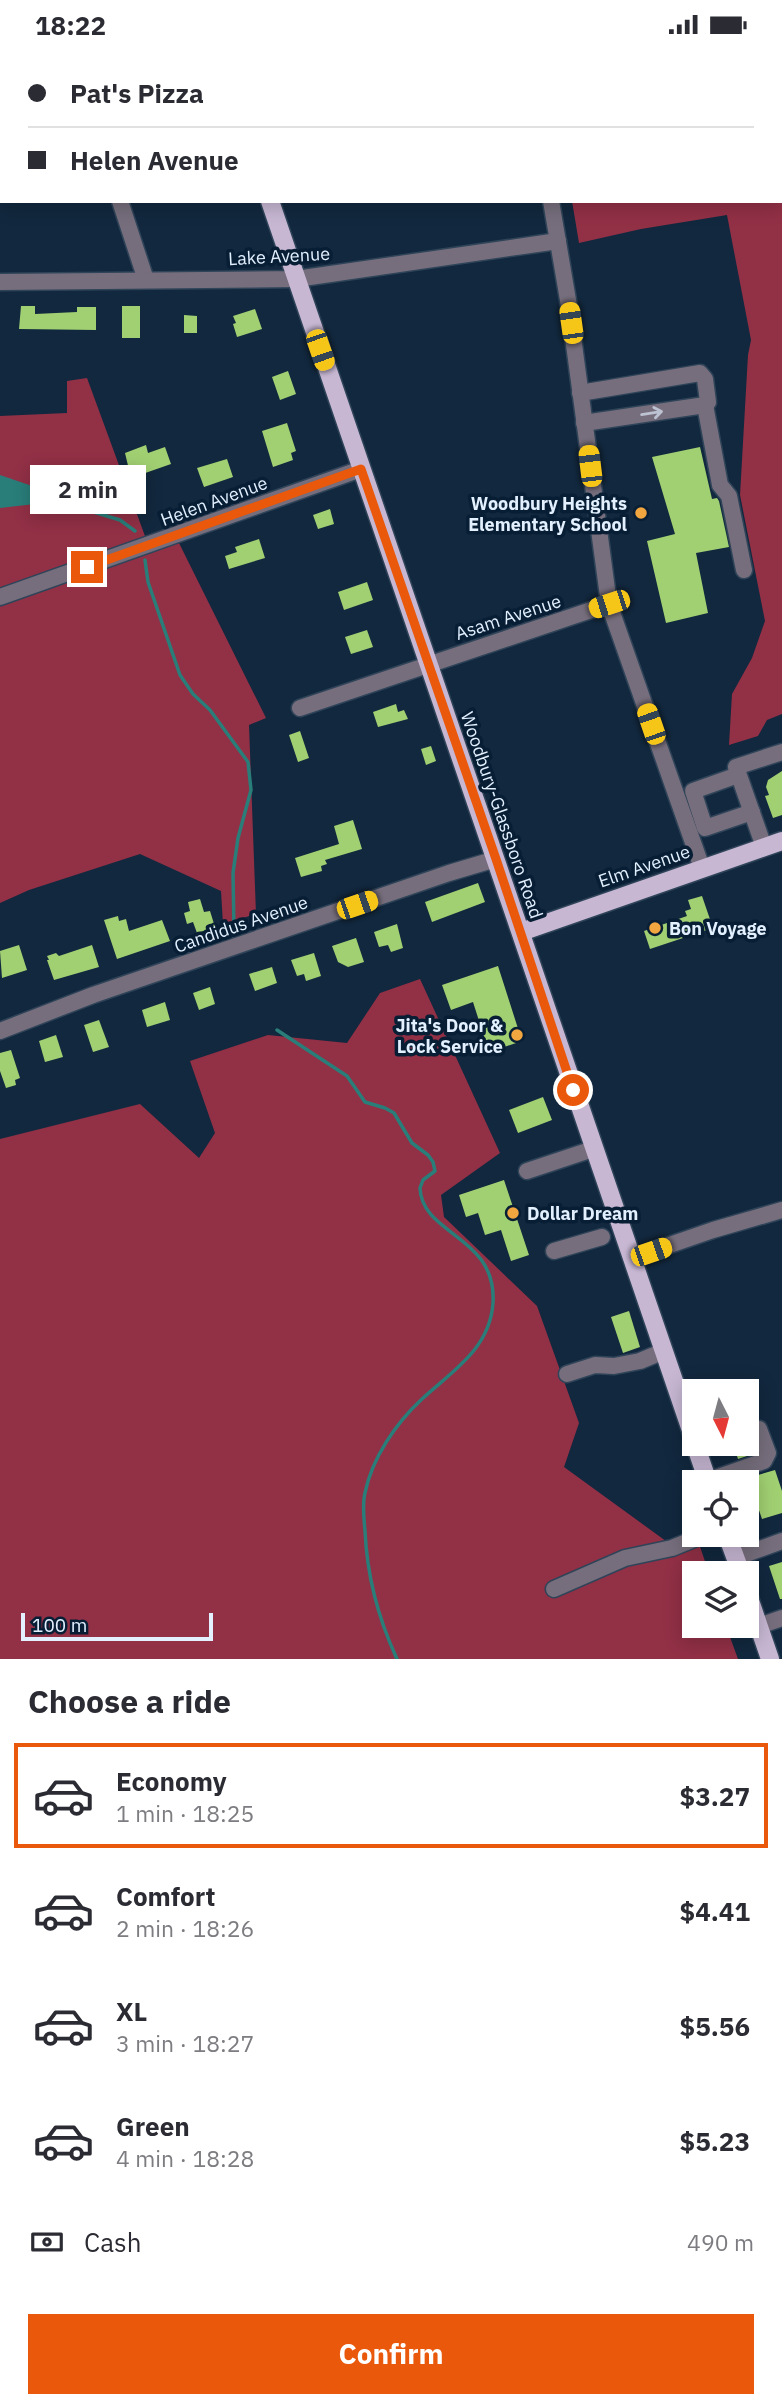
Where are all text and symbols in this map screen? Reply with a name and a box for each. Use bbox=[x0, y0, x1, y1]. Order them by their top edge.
text: 18:22 bbox=[35, 8, 106, 42]
text: Pat's Pizza bbox=[70, 76, 204, 110]
text: Helen Avenue bbox=[70, 143, 239, 177]
street label: Lake Avenue bbox=[227, 242, 331, 270]
car bbox=[558, 301, 585, 345]
car bbox=[304, 327, 337, 373]
one-way arrow bbox=[640, 406, 662, 419]
car bbox=[578, 444, 603, 488]
callout: 2 min bbox=[29, 465, 145, 515]
street label: Helen Avenue bbox=[157, 471, 271, 531]
text: 2 min bbox=[58, 474, 118, 504]
place label: Woodbury Heights Elementary School bbox=[468, 492, 628, 536]
marker: Woodbury Heights Elementary School bbox=[633, 505, 649, 521]
route end bbox=[71, 551, 103, 583]
car bbox=[586, 588, 633, 620]
street label: Asam Avenue bbox=[452, 589, 564, 645]
car bbox=[635, 701, 668, 747]
street label: Woodbury-Glassboro Road bbox=[456, 709, 548, 921]
street label: Elm Avenue bbox=[595, 840, 693, 892]
car bbox=[334, 888, 381, 922]
street label: Candidus Avenue bbox=[171, 890, 311, 958]
place label: Bon Voyage bbox=[669, 917, 767, 940]
marker: Bon Voyage bbox=[647, 920, 663, 936]
place label: Jita's Door & Lock Service bbox=[395, 1014, 503, 1058]
marker: Jita's Door & Lock Service bbox=[509, 1027, 525, 1043]
route start bbox=[557, 1074, 589, 1106]
place label: Dollar Dream bbox=[527, 1202, 638, 1225]
marker: Dollar Dream bbox=[505, 1205, 521, 1221]
car bbox=[628, 1235, 675, 1269]
north arrow bbox=[682, 1379, 760, 1456]
map controls bbox=[682, 1379, 759, 1638]
button: locate bbox=[682, 1470, 759, 1547]
button: layers bbox=[682, 1561, 759, 1638]
scale bar bbox=[21, 1610, 214, 1642]
text: 100 m bbox=[32, 1613, 87, 1637]
text: Choose a ride bbox=[28, 1680, 231, 1722]
icon: car bbox=[32, 1764, 95, 1827]
text: Economy bbox=[116, 1764, 227, 1798]
text: $3.27 bbox=[680, 1779, 750, 1813]
text: 1 min · 18:25 bbox=[116, 1798, 254, 1828]
icon: car bbox=[32, 1879, 95, 1942]
text: Comfort bbox=[116, 1879, 215, 1913]
text: $4.41 bbox=[680, 1894, 750, 1928]
text: 2 min · 18:26 bbox=[116, 1913, 254, 1943]
icon: car bbox=[32, 1994, 95, 2057]
text: XL bbox=[116, 1994, 147, 2028]
text: $5.56 bbox=[680, 2009, 750, 2043]
text: 3 min · 18:27 bbox=[116, 2028, 254, 2058]
icon: car bbox=[32, 2109, 95, 2172]
text: Green bbox=[116, 2109, 190, 2143]
text: $5.23 bbox=[680, 2124, 750, 2158]
text: 4 min · 18:28 bbox=[116, 2143, 254, 2173]
icon: cash bbox=[28, 2223, 66, 2261]
text: Cash bbox=[84, 2225, 141, 2259]
text: 490 m bbox=[687, 2227, 754, 2257]
button: Confirm bbox=[28, 2314, 754, 2394]

